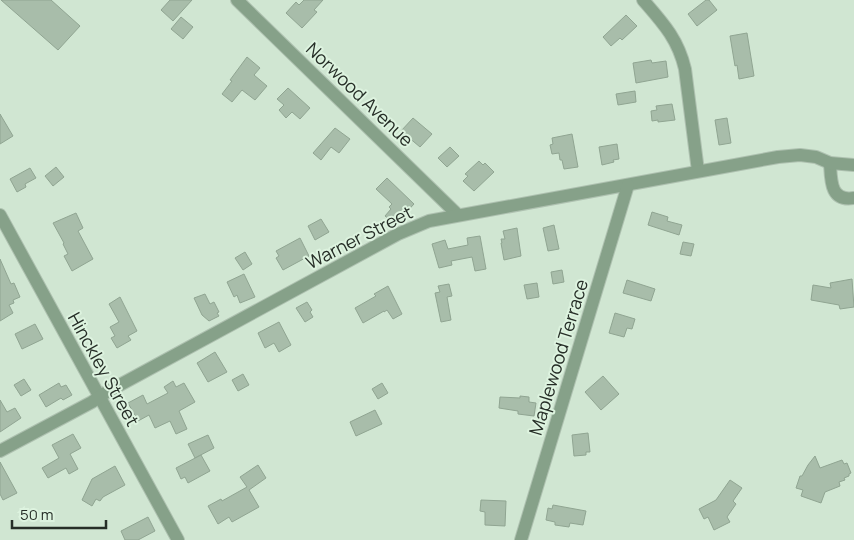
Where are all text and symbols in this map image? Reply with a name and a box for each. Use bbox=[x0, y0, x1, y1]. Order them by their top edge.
street label: Norwood Avenue bbox=[301, 37, 419, 151]
street label: Warner Street bbox=[302, 200, 416, 274]
street label: Maplewood Terrace bbox=[523, 276, 593, 438]
street label: Hinckley Street bbox=[63, 308, 145, 430]
scale bar bbox=[12, 498, 106, 530]
text: 50 m bbox=[20, 504, 54, 525]

